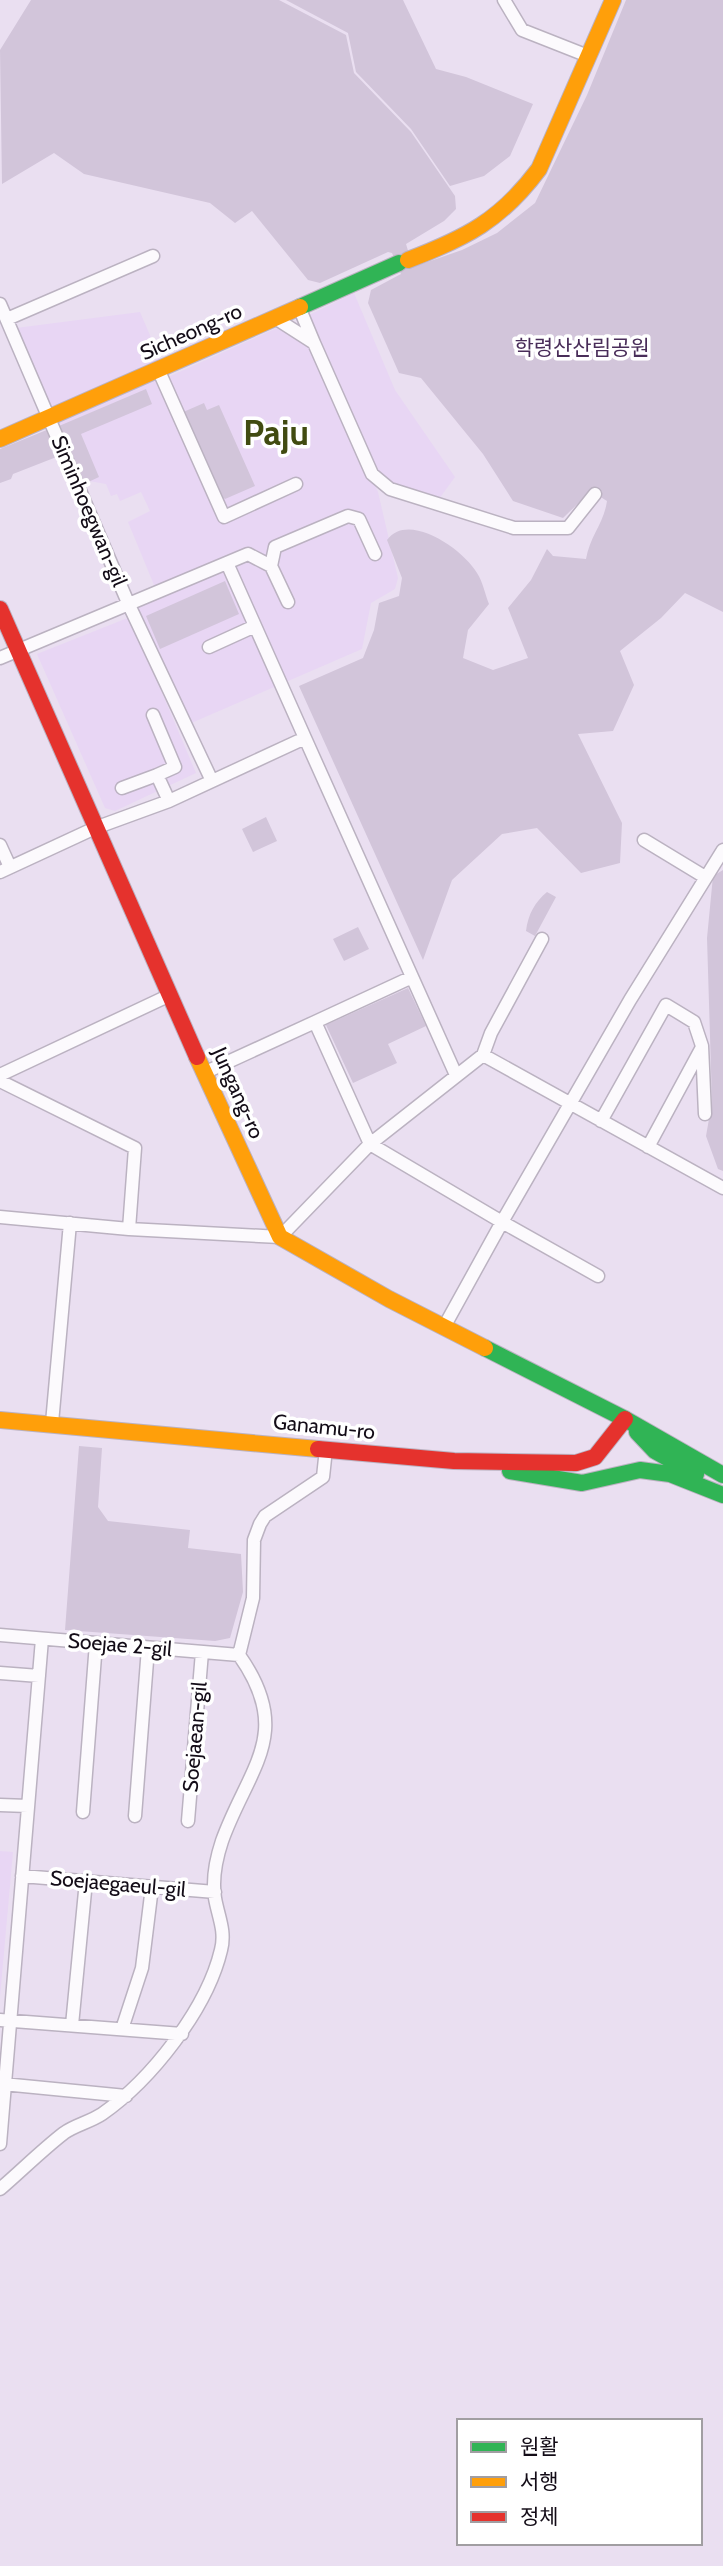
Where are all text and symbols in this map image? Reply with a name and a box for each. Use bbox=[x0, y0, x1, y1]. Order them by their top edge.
street label: Sicheong-ro bbox=[136, 298, 246, 365]
park label: 학령산산림공원 bbox=[514, 335, 650, 360]
district label: Paju bbox=[243, 411, 309, 454]
street label: Siminhoegwan-gil bbox=[46, 432, 133, 590]
street label: Jungang-ro bbox=[207, 1042, 270, 1142]
street label: Ganamu-ro bbox=[272, 1409, 376, 1444]
street label: Soejae 2-gil bbox=[67, 1627, 173, 1663]
street label: Soejaean-gil bbox=[177, 1681, 213, 1793]
street label: Soejaegaeul-gil bbox=[49, 1865, 187, 1903]
legend bbox=[457, 2419, 702, 2545]
text: 원활 bbox=[520, 2434, 559, 2459]
text: 서행 bbox=[520, 2469, 559, 2494]
text: 정체 bbox=[520, 2504, 559, 2529]

